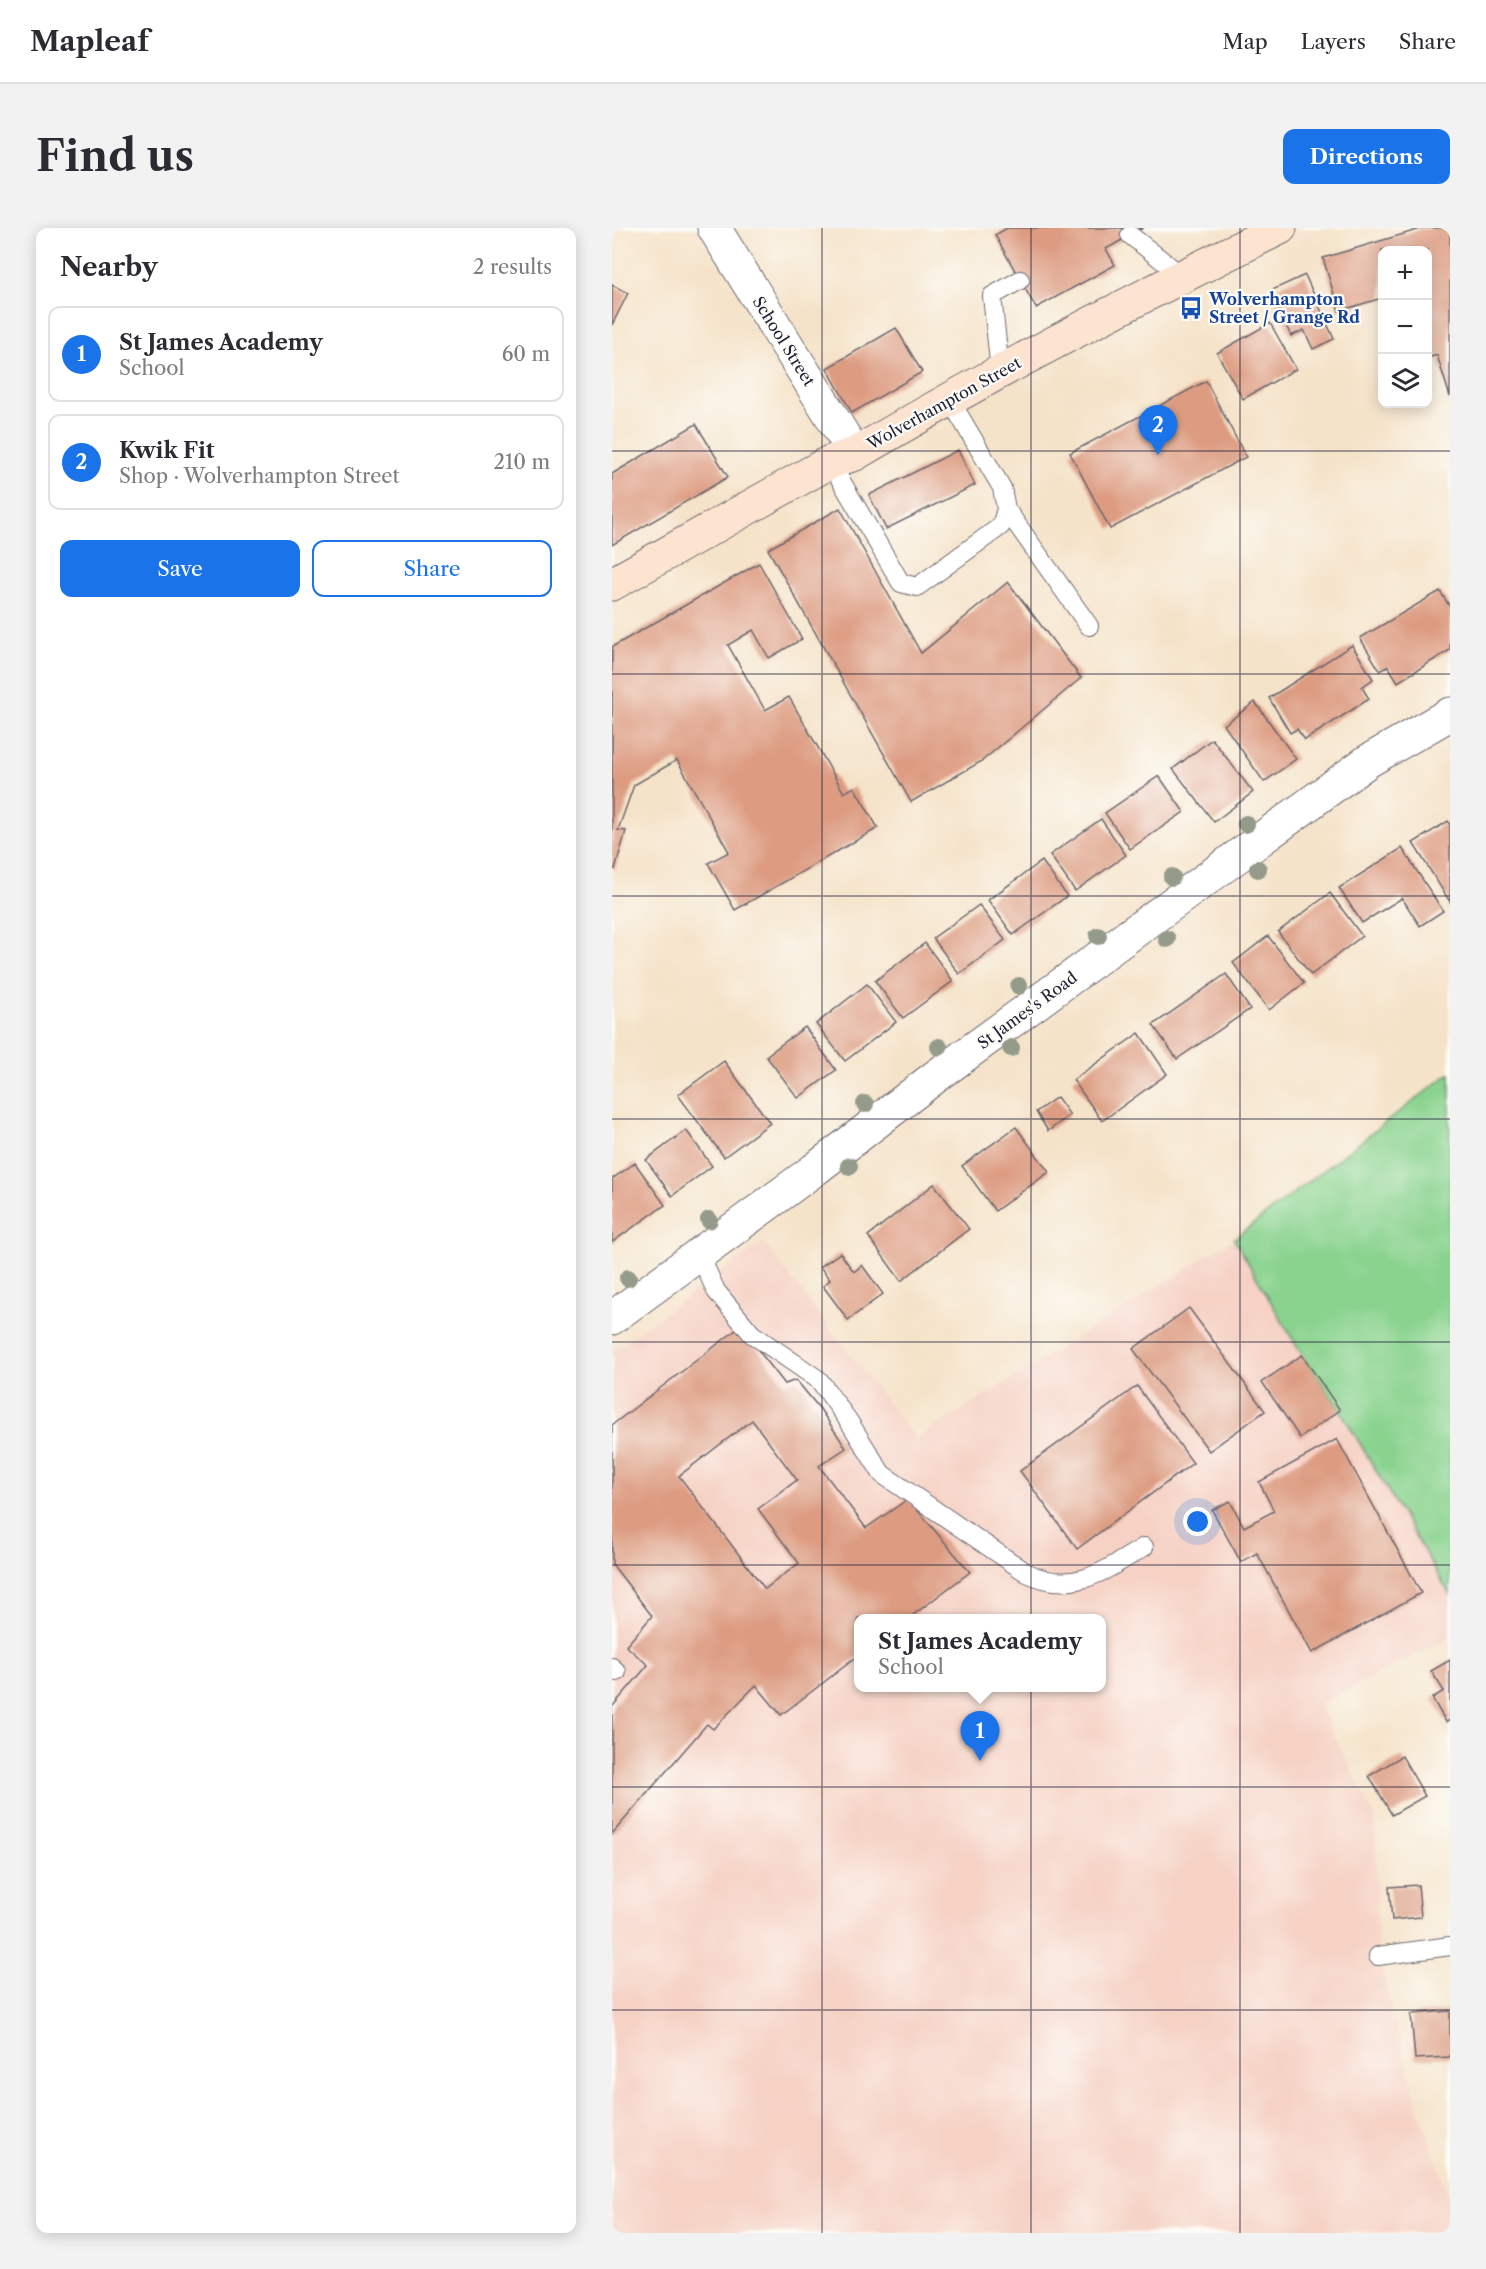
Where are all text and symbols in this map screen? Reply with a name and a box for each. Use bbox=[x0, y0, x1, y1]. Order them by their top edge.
text: Mapleaf bbox=[30, 24, 149, 58]
text: Map bbox=[1223, 29, 1268, 54]
text: Layers bbox=[1301, 29, 1366, 54]
text: Share bbox=[1399, 29, 1456, 54]
button: Directions bbox=[1283, 129, 1450, 184]
text: Find us bbox=[36, 130, 194, 182]
map controls bbox=[1378, 246, 1432, 408]
button: + bbox=[1378, 246, 1432, 300]
text: Nearby bbox=[60, 251, 158, 283]
text: 2 results bbox=[473, 255, 552, 279]
place label: Wolverhampton Street / Grange Rd bbox=[1208, 289, 1360, 327]
street label: School Street bbox=[748, 292, 820, 390]
bus stop icon: Wolverhampton Street / Grange Rd bbox=[1178, 295, 1204, 321]
button: − bbox=[1378, 300, 1432, 354]
text: St James Academy bbox=[119, 329, 323, 356]
text: 1 bbox=[77, 342, 86, 366]
text: 60 m bbox=[502, 342, 550, 366]
street label: Wolverhampton Street bbox=[863, 352, 1025, 454]
button: layers bbox=[1378, 354, 1432, 408]
text: School bbox=[119, 356, 184, 380]
pin: 2 bbox=[1138, 406, 1178, 455]
text: Kwik Fit bbox=[119, 437, 215, 464]
text: 2 bbox=[76, 450, 87, 474]
text: 210 m bbox=[493, 450, 550, 474]
text: Shop · Wolverhampton Street bbox=[119, 464, 400, 488]
button: Save bbox=[60, 540, 300, 597]
button: Share bbox=[312, 540, 552, 597]
street label: St James's Road bbox=[973, 967, 1081, 1053]
your location bbox=[1183, 1507, 1212, 1536]
popup bbox=[854, 1614, 1106, 1692]
text: St James Academy bbox=[878, 1628, 1082, 1655]
text: School bbox=[878, 1655, 944, 1679]
pin: 1 bbox=[960, 1712, 1000, 1761]

